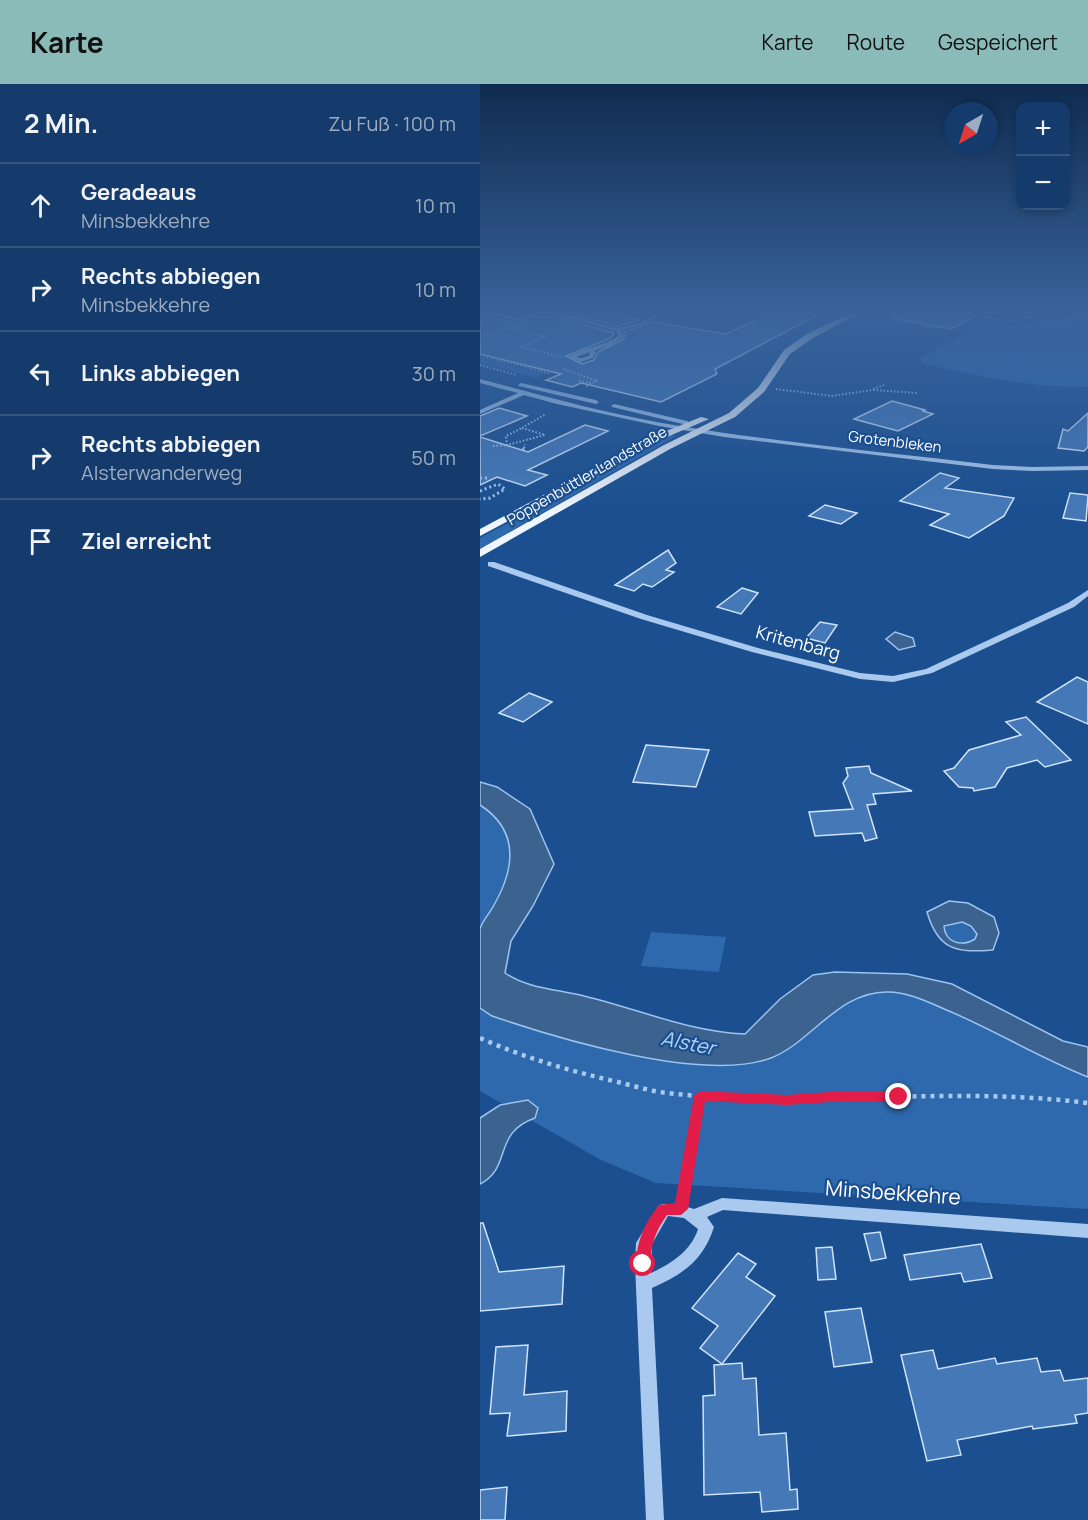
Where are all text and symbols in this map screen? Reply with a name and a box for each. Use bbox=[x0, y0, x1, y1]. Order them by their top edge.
text: Karte bbox=[30, 23, 104, 61]
text: Karte bbox=[762, 28, 814, 56]
text: Route bbox=[847, 28, 905, 56]
text: Gespeichert bbox=[938, 28, 1058, 56]
north arrow bbox=[944, 102, 998, 156]
map controls bbox=[1016, 102, 1070, 210]
button: + bbox=[1016, 102, 1070, 156]
text: 2 Min. bbox=[24, 105, 98, 141]
text: Zu Fuß · 100 m bbox=[328, 110, 456, 137]
button: − bbox=[1016, 156, 1070, 210]
text: Geradeaus bbox=[81, 177, 196, 207]
icon: ahead bbox=[24, 189, 57, 222]
text: 10 m bbox=[415, 192, 456, 219]
text: Minsbekkehre bbox=[81, 207, 210, 234]
text: Rechts abbiegen bbox=[81, 261, 260, 291]
icon: right bbox=[24, 273, 57, 306]
text: 10 m bbox=[415, 276, 456, 303]
text: Minsbekkehre bbox=[81, 291, 210, 318]
icon: left bbox=[24, 357, 57, 390]
text: Links abbiegen bbox=[81, 358, 240, 388]
text: 30 m bbox=[412, 360, 456, 387]
street label: Poppenbüttler Landstraße bbox=[503, 421, 671, 530]
street label: Grotenbleken bbox=[847, 425, 943, 458]
text: Rechts abbiegen bbox=[81, 429, 260, 459]
icon: right bbox=[24, 441, 57, 474]
text: 50 m bbox=[411, 444, 456, 471]
text: Alsterwanderweg bbox=[81, 459, 242, 486]
icon: arrive bbox=[24, 525, 57, 558]
text: Ziel erreicht bbox=[81, 526, 212, 556]
street label: Kritenbarg bbox=[753, 619, 843, 665]
water label: Alster bbox=[659, 1024, 720, 1061]
route end bbox=[885, 1083, 911, 1109]
street label: Minsbekkehre bbox=[824, 1173, 962, 1211]
route start bbox=[629, 1250, 655, 1276]

